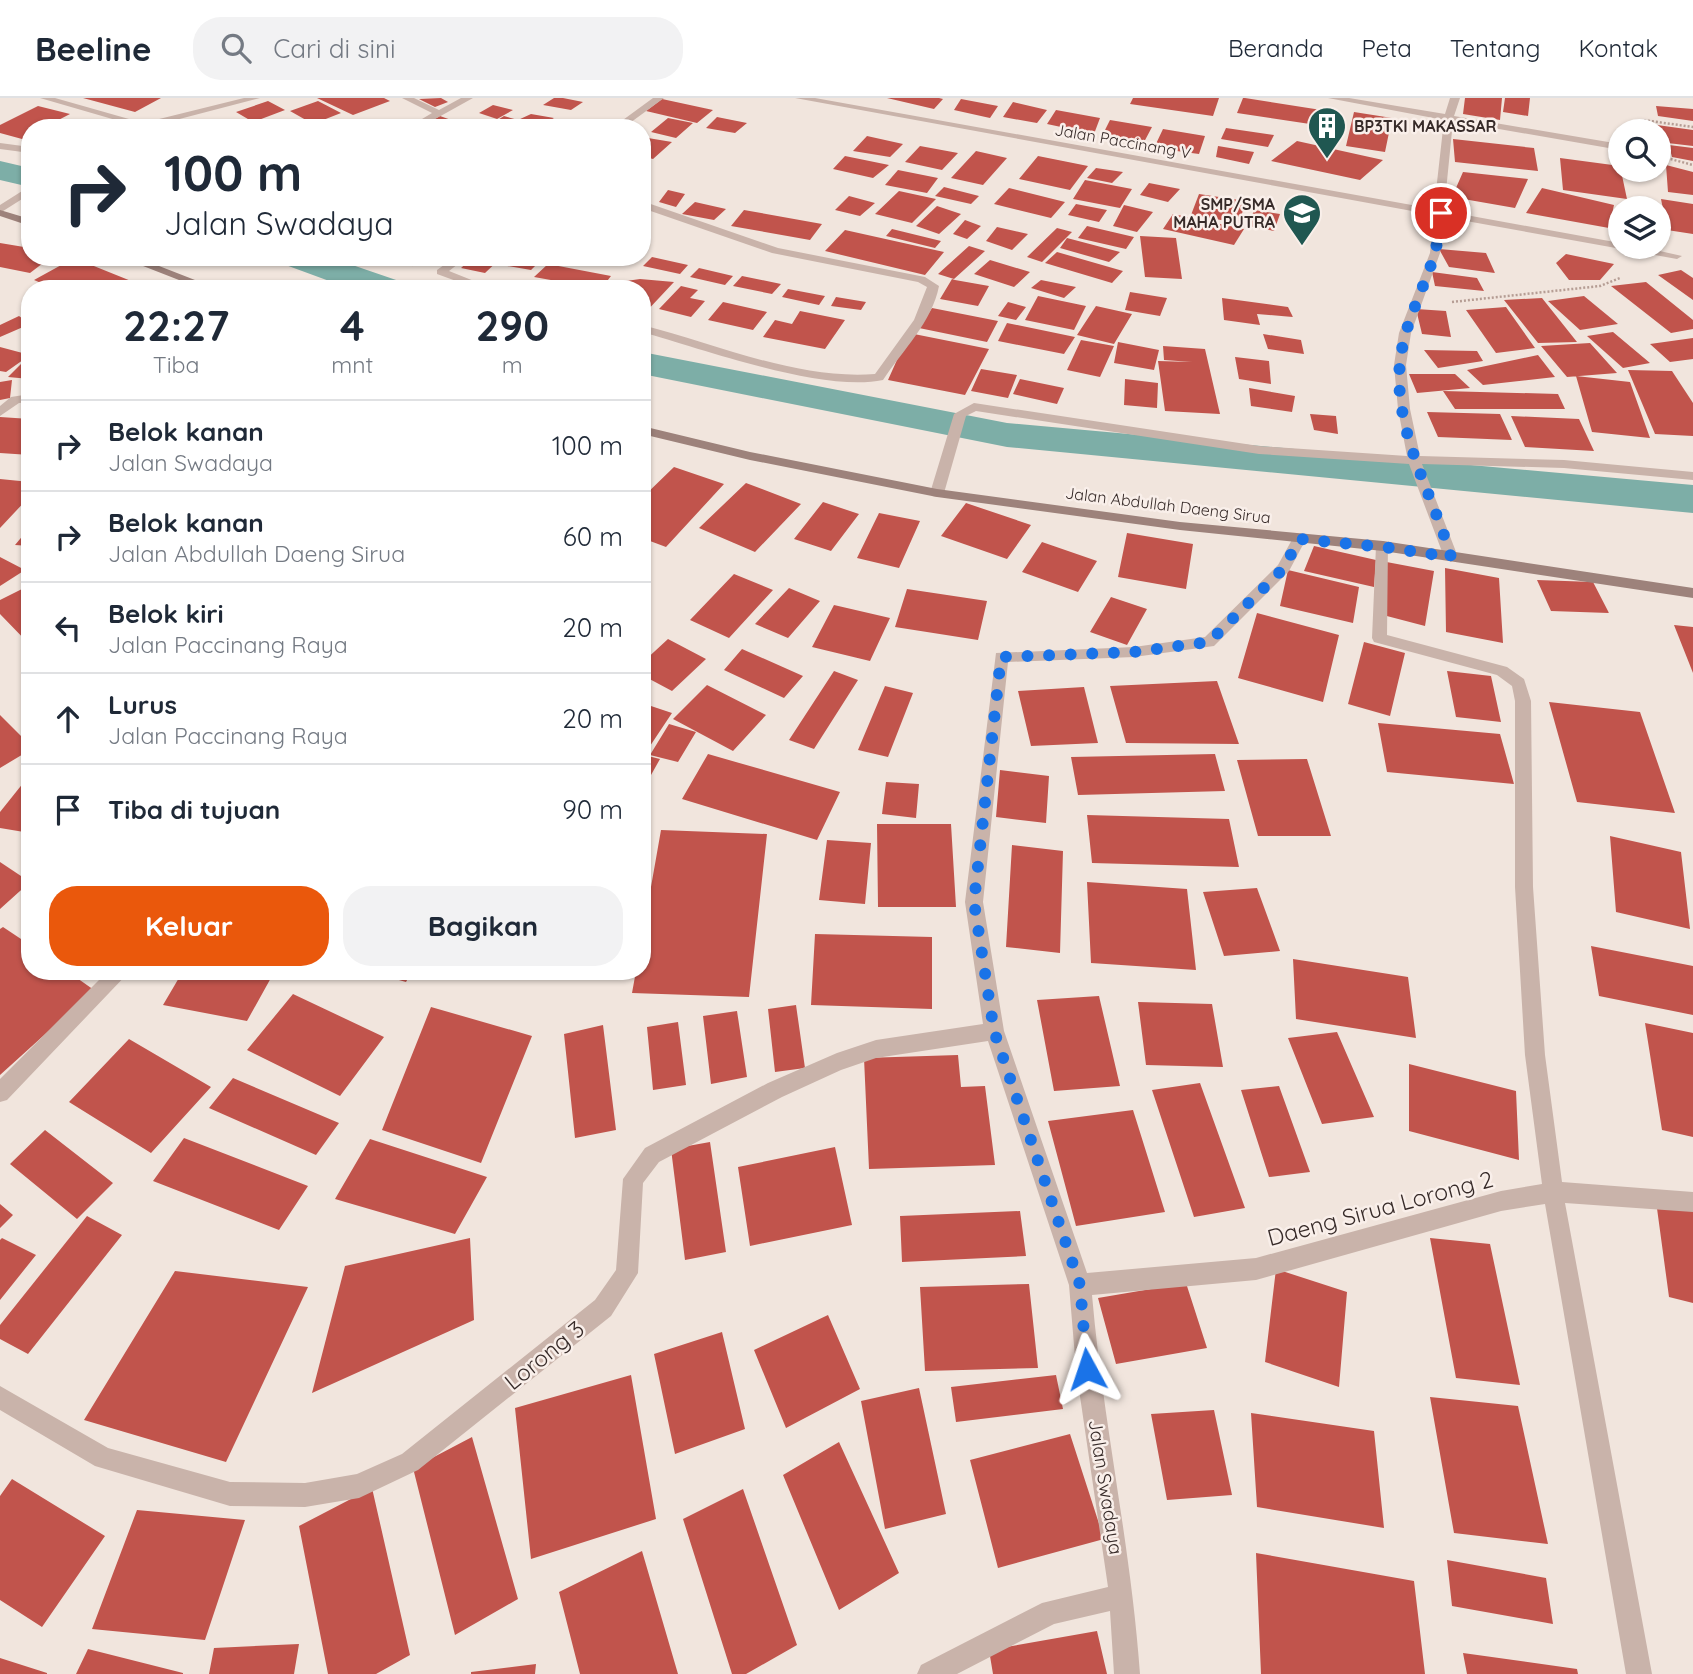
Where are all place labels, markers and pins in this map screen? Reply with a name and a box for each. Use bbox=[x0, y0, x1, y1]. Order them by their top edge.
building icon: BP3TKI MAKASSAR bbox=[1306, 105, 1348, 160]
place label: BP3TKI MAKASSAR bbox=[1354, 116, 1496, 136]
pin bbox=[1411, 183, 1471, 243]
school or university icon: SMP/SMA MAHA PUTRA bbox=[1281, 192, 1323, 247]
place label: SMP/SMA MAHA PUTRA bbox=[1173, 194, 1276, 232]

